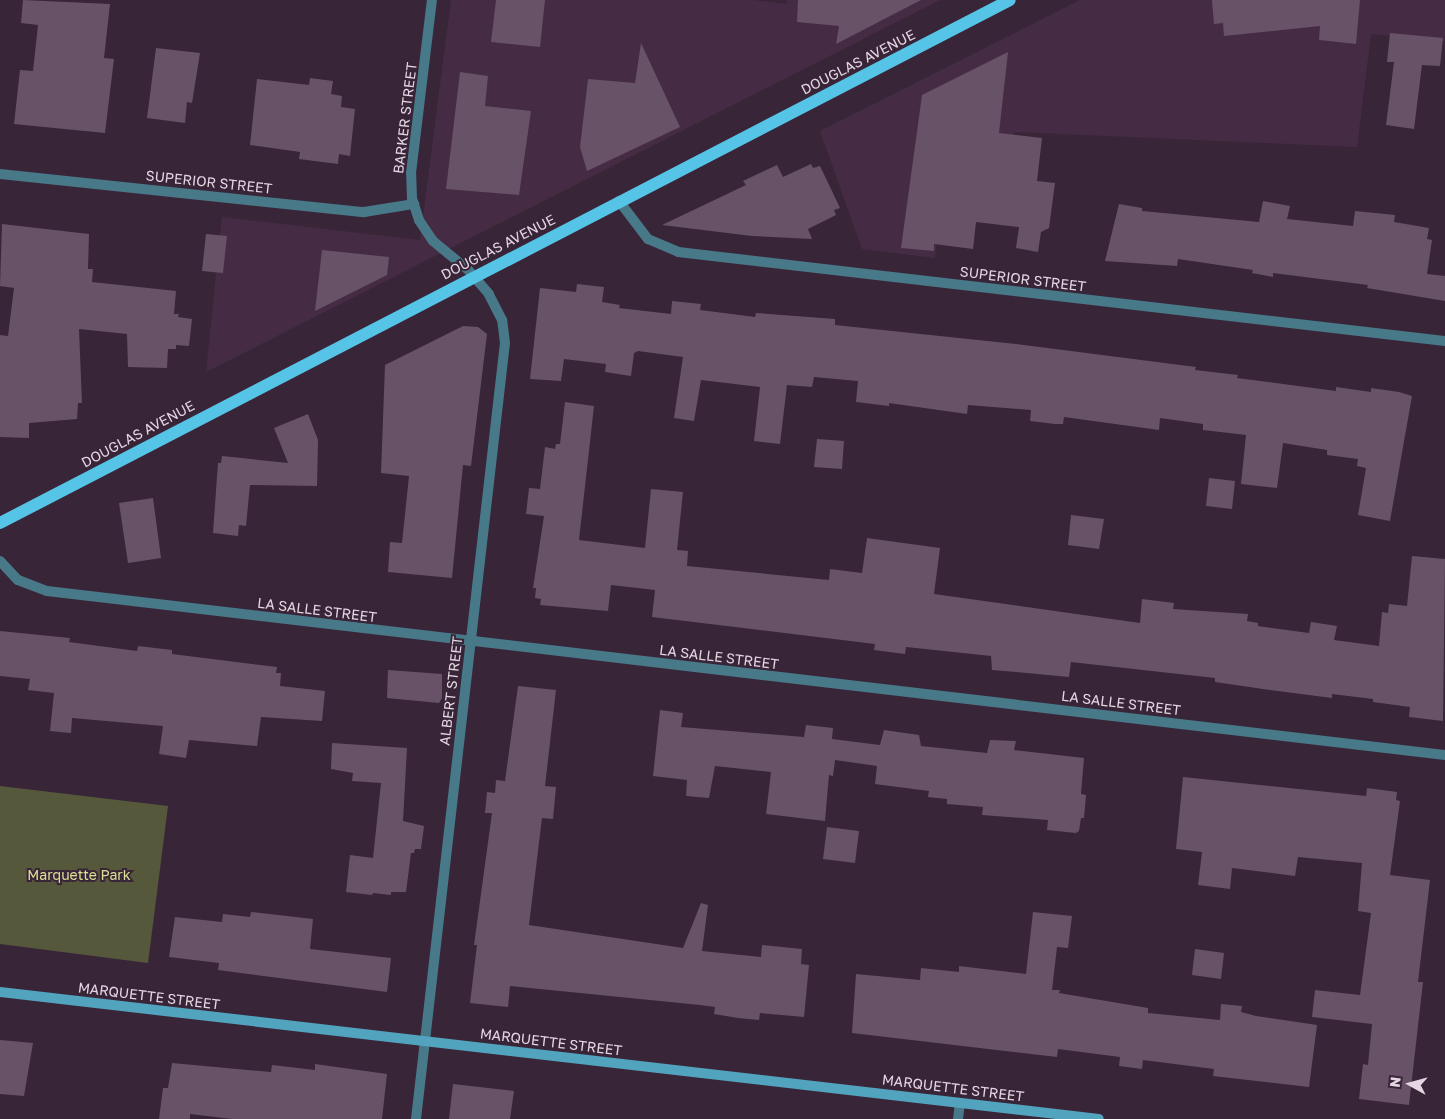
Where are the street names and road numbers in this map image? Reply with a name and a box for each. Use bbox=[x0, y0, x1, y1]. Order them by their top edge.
street label: DOUGLAS AVENUE bbox=[798, 26, 918, 98]
street label: BARKER STREET bbox=[390, 61, 420, 175]
street label: SUPERIOR STREET bbox=[145, 167, 273, 197]
street label: DOUGLAS AVENUE bbox=[438, 211, 558, 283]
street label: SUPERIOR STREET bbox=[959, 263, 1087, 295]
street label: DOUGLAS AVENUE bbox=[79, 397, 197, 471]
street label: LA SALLE STREET bbox=[256, 594, 378, 626]
street label: ALBERT STREET bbox=[436, 636, 466, 746]
street label: LA SALLE STREET bbox=[658, 641, 780, 673]
street label: LA SALLE STREET bbox=[1060, 687, 1182, 719]
street label: MARQUETTE STREET bbox=[77, 979, 221, 1013]
street label: MARQUETTE STREET bbox=[479, 1025, 623, 1059]
street label: MARQUETTE STREET bbox=[881, 1071, 1025, 1105]

